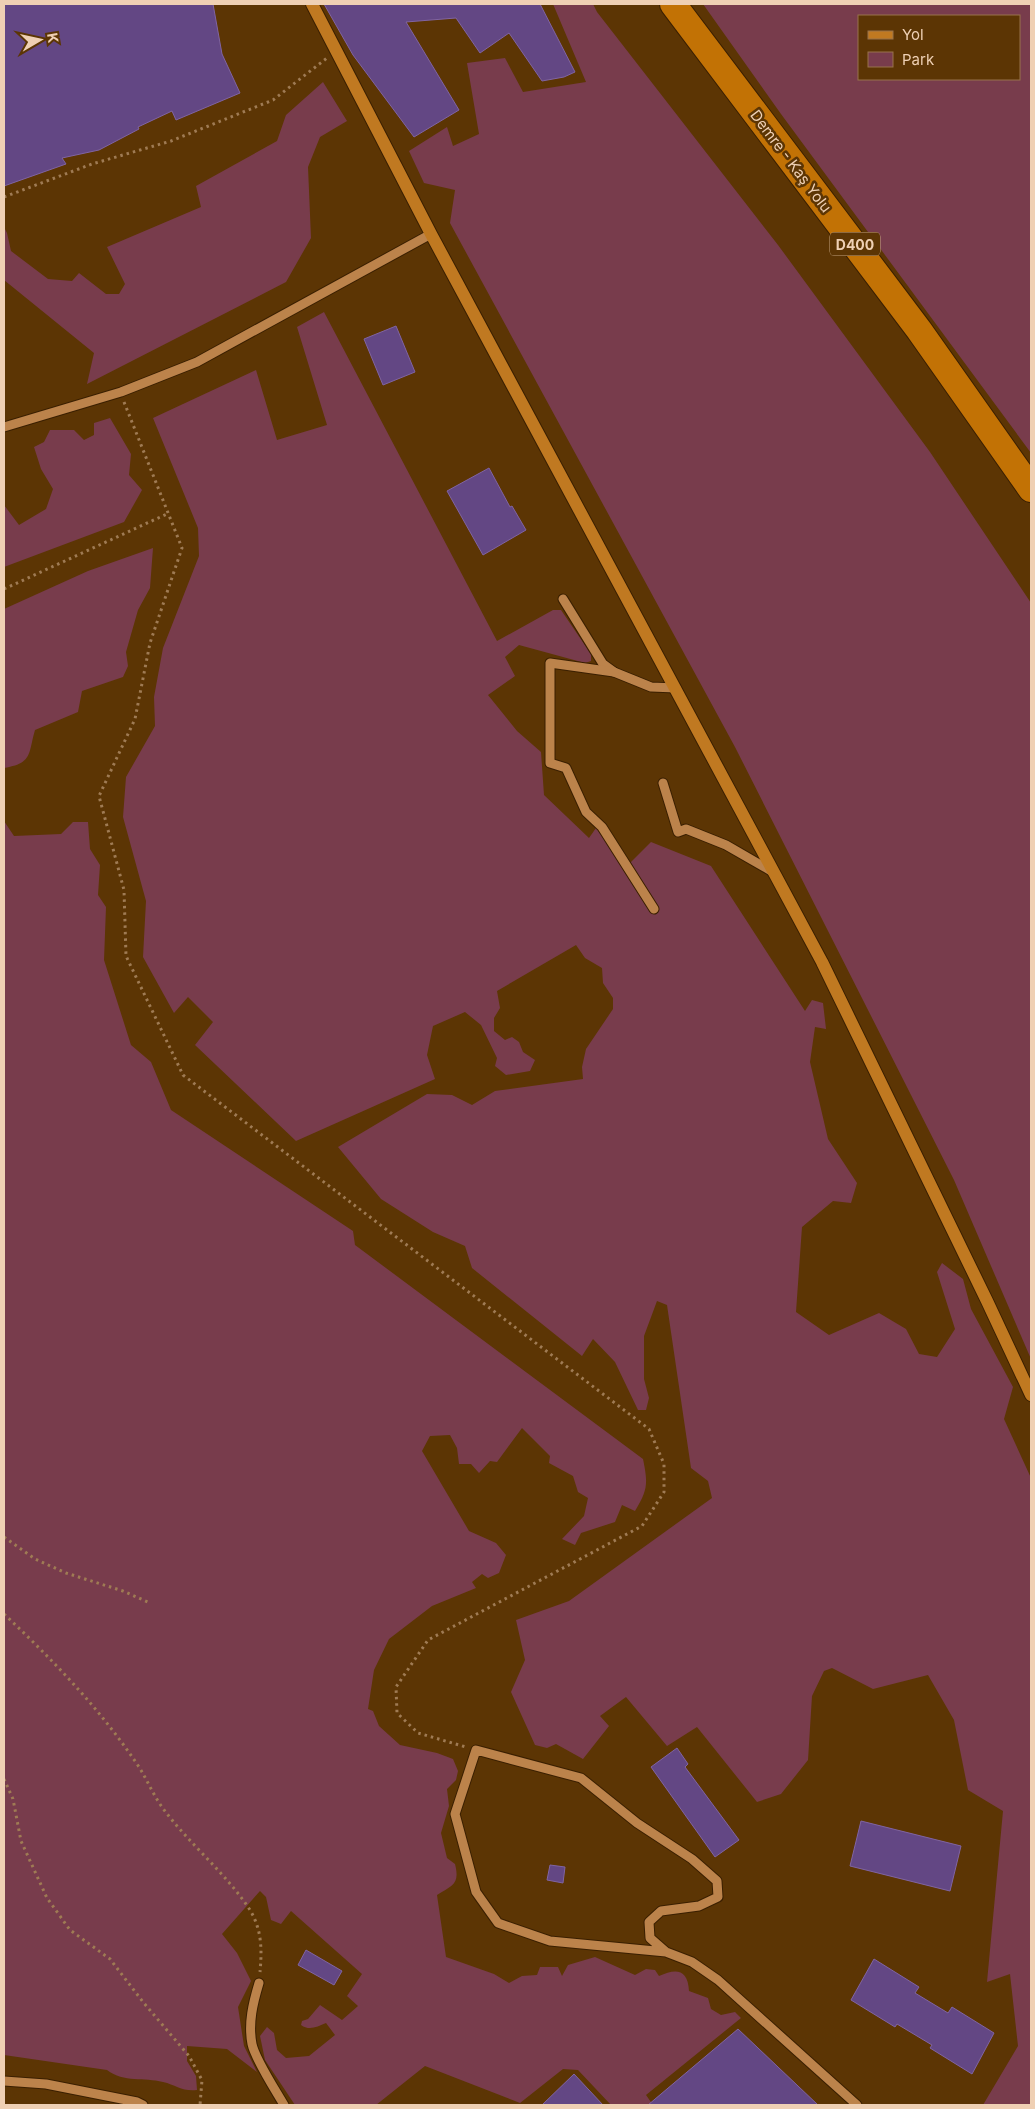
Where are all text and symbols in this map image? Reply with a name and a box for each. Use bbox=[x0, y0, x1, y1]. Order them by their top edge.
north arrow bbox=[15, 15, 65, 65]
legend bbox=[858, 15, 1020, 80]
text: Yol bbox=[902, 25, 924, 44]
text: K bbox=[44, 32, 63, 44]
text: Park bbox=[902, 50, 935, 69]
street label: Demre - Kaş Yolu bbox=[746, 106, 836, 216]
road number: D400 bbox=[830, 232, 880, 255]

